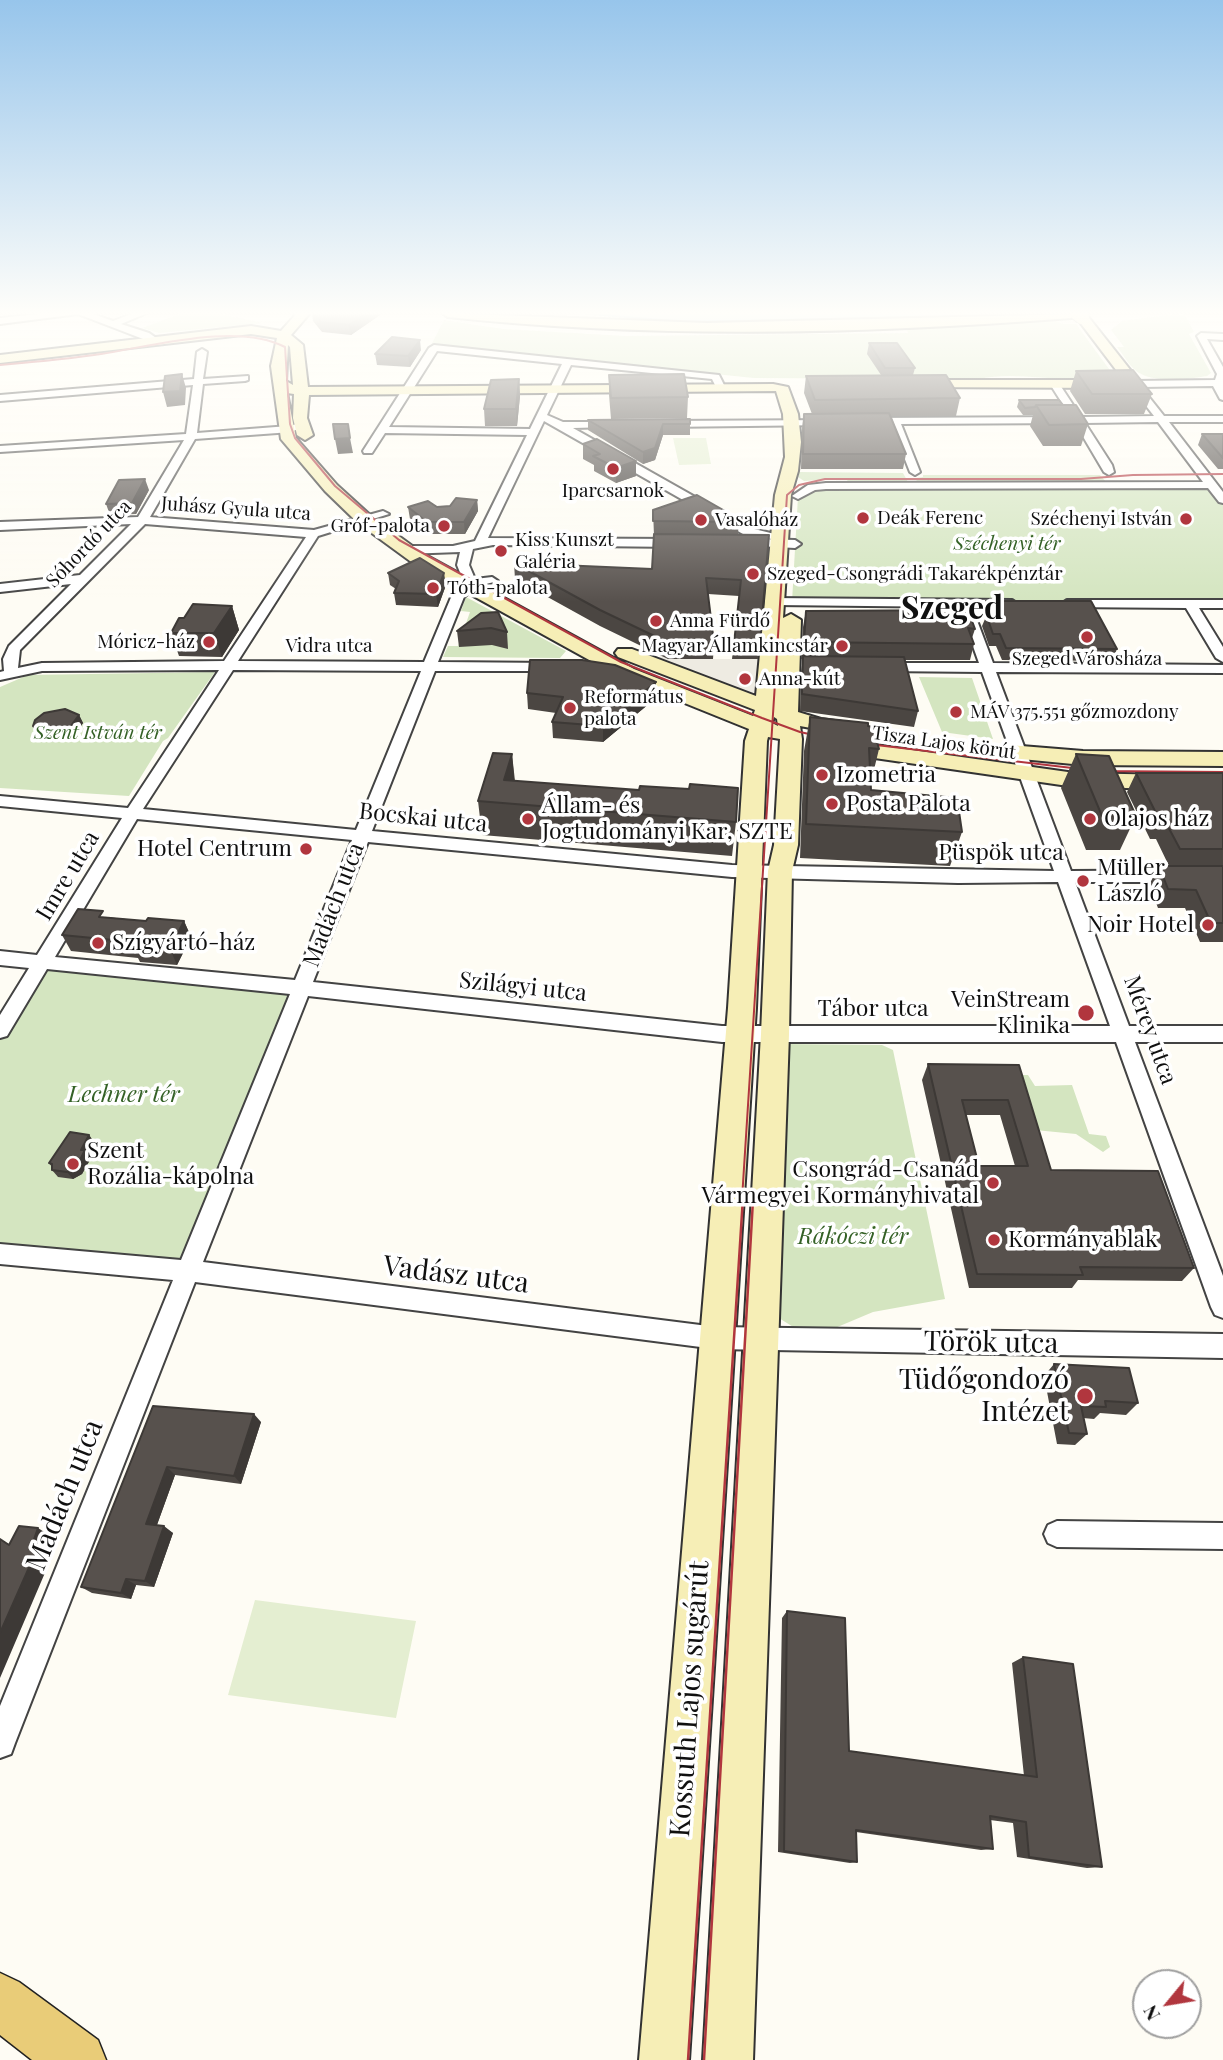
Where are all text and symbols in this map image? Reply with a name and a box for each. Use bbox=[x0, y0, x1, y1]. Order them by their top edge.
marker: Iparcsarnok bbox=[605, 461, 621, 477]
place label: Iparcsarnok bbox=[562, 480, 664, 502]
street label: Juhász Gyula utca bbox=[160, 492, 312, 526]
street label: Sóhordó utca bbox=[42, 496, 136, 592]
place label: Deák Ferenc bbox=[877, 507, 983, 529]
place label: Széchenyi István bbox=[1030, 508, 1172, 530]
place label: Vasalóház bbox=[715, 509, 798, 531]
marker: Deák Ferenc bbox=[855, 510, 871, 526]
marker: Széchenyi István bbox=[1178, 511, 1194, 527]
marker: Vasalóház bbox=[693, 512, 709, 528]
place label: Gróf-palota bbox=[330, 515, 430, 537]
marker: Gróf-palota bbox=[436, 518, 452, 534]
place label: Kiss Kunszt Galéria bbox=[515, 529, 614, 573]
park label: Széchenyi tér bbox=[953, 533, 1061, 555]
marker: Kiss Kunszt Galéria bbox=[493, 543, 509, 559]
place label: Szeged-Csongrádi Takarékpénztár bbox=[767, 563, 1063, 585]
marker: Szeged-Csongrádi Takarékpénztár bbox=[745, 566, 761, 582]
place label: Tóth-palota bbox=[447, 577, 548, 599]
marker: Tóth-palota bbox=[425, 580, 441, 596]
district label: Szeged bbox=[901, 590, 1003, 628]
place label: Anna Fürdő bbox=[670, 610, 770, 632]
marker: Anna Fürdő bbox=[648, 613, 664, 629]
marker: Szeged Városháza bbox=[1079, 629, 1095, 645]
place label: Móricz-ház bbox=[97, 631, 195, 653]
marker: Móricz-ház bbox=[201, 634, 217, 650]
street label: Vidra utca bbox=[285, 635, 373, 657]
place label: Magyar Államkincstár bbox=[641, 635, 828, 657]
marker: Magyar Államkincstár bbox=[834, 638, 850, 654]
place label: Szeged Városháza bbox=[1012, 648, 1162, 670]
place label: Anna-kút bbox=[759, 668, 841, 690]
marker: Anna-kút bbox=[737, 671, 753, 687]
place label: Református palota bbox=[584, 686, 683, 730]
marker: Református palota bbox=[562, 700, 578, 716]
place label: MÁV 375.551 gőzmozdony bbox=[970, 701, 1179, 723]
marker: MÁV 375.551 gőzmozdony bbox=[948, 704, 964, 720]
park label: Szent István tér bbox=[34, 722, 162, 744]
street label: Tisza Lajos körút bbox=[871, 722, 1017, 764]
place label: Izometria bbox=[836, 761, 936, 789]
marker: Izometria bbox=[814, 767, 830, 783]
place label: Posta Palota bbox=[846, 790, 971, 818]
place label: Állam- és Jogtudományi Kar, SZTE bbox=[542, 792, 793, 846]
marker: Posta Palota bbox=[824, 796, 840, 812]
street label: Bocskai utca bbox=[357, 798, 489, 838]
place label: Olajos ház bbox=[1104, 805, 1210, 833]
marker: Állam- és Jogtudományi Kar, SZTE bbox=[520, 811, 536, 827]
marker: Olajos ház bbox=[1082, 811, 1098, 827]
street label: Imre utca bbox=[31, 826, 105, 926]
place label: Hotel Centrum bbox=[137, 835, 292, 863]
street label: Madách utca bbox=[298, 839, 370, 971]
street label: Püspök utca bbox=[938, 839, 1064, 867]
marker: Hotel Centrum bbox=[298, 841, 314, 857]
place label: Müller László bbox=[1097, 854, 1165, 908]
marker: Müller László bbox=[1075, 873, 1091, 889]
place label: Noir Hotel bbox=[1087, 911, 1194, 939]
marker: Noir Hotel bbox=[1200, 917, 1216, 933]
place label: Szígyártó-ház bbox=[112, 929, 255, 957]
marker: Szígyártó-ház bbox=[90, 935, 106, 951]
street label: Szilágyi utca bbox=[458, 967, 588, 1007]
street label: Mérey utca bbox=[1118, 972, 1182, 1088]
place label: VeinStream Klinika bbox=[951, 986, 1070, 1040]
street label: Tábor utca bbox=[817, 995, 929, 1023]
marker: VeinStream Klinika bbox=[1076, 1003, 1096, 1023]
park label: Lechner tér bbox=[68, 1081, 180, 1109]
place label: Szent Rozália-kápolna bbox=[87, 1137, 254, 1191]
marker: Szent Rozália-kápolna bbox=[65, 1156, 81, 1172]
place label: Csongrád-Csanád Vármegyei Kormányhivatal bbox=[701, 1156, 979, 1210]
marker: Csongrád-Csanád Vármegyei Kormányhivatal bbox=[985, 1175, 1001, 1191]
park label: Rákóczi tér bbox=[798, 1223, 908, 1251]
place label: Kormányablak bbox=[1008, 1226, 1158, 1254]
marker: Kormányablak bbox=[986, 1232, 1002, 1248]
street label: Vadász utca bbox=[381, 1249, 531, 1301]
street label: Török utca bbox=[923, 1325, 1059, 1361]
place label: Tüdőgondozó Intézet bbox=[899, 1363, 1069, 1429]
marker: Tüdőgondozó Intézet bbox=[1075, 1386, 1095, 1406]
street label: Madách utca bbox=[20, 1415, 110, 1575]
street label: Kossuth Lajos sugárút bbox=[664, 1560, 716, 1838]
north arrow bbox=[1132, 1969, 1202, 2039]
text: N bbox=[1136, 2001, 1165, 2026]

